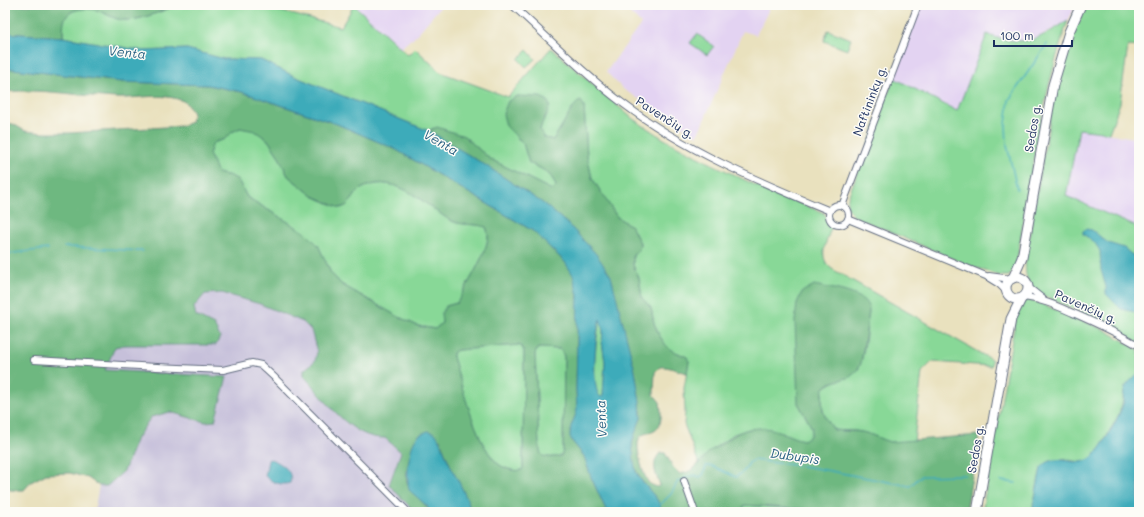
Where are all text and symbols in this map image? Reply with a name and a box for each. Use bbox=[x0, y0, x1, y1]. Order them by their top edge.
scale bar bbox=[994, 22, 1072, 48]
text: 100 m bbox=[1000, 27, 1034, 43]
water label: Venta bbox=[107, 41, 147, 62]
street label: Naftininkų g. bbox=[848, 63, 890, 138]
street label: Pavenčių g. bbox=[633, 92, 698, 142]
street label: Sedos g. bbox=[1020, 102, 1044, 153]
water label: Venta bbox=[421, 125, 462, 158]
street label: Pavenčių g. bbox=[1053, 285, 1120, 327]
water label: Venta bbox=[591, 400, 610, 438]
street label: Sedos g. bbox=[963, 423, 987, 474]
water label: Dubupis bbox=[769, 444, 821, 467]

